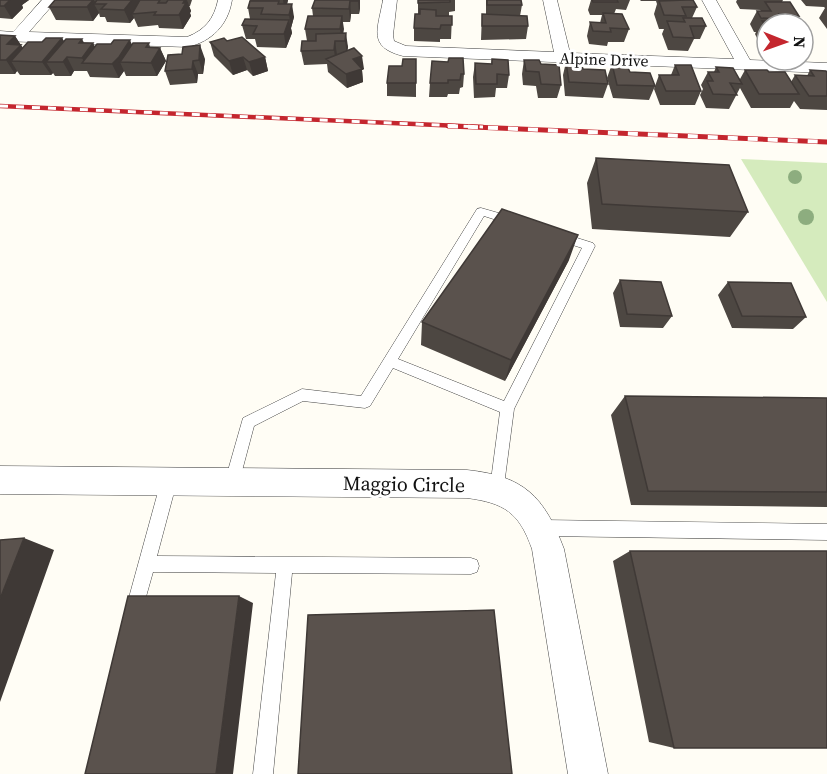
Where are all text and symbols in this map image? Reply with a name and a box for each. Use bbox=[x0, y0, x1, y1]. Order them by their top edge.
north arrow bbox=[755, 12, 815, 72]
text: N bbox=[789, 36, 811, 49]
street label: Alpine Drive bbox=[559, 46, 649, 72]
street label: Maggio Circle bbox=[343, 469, 465, 499]

